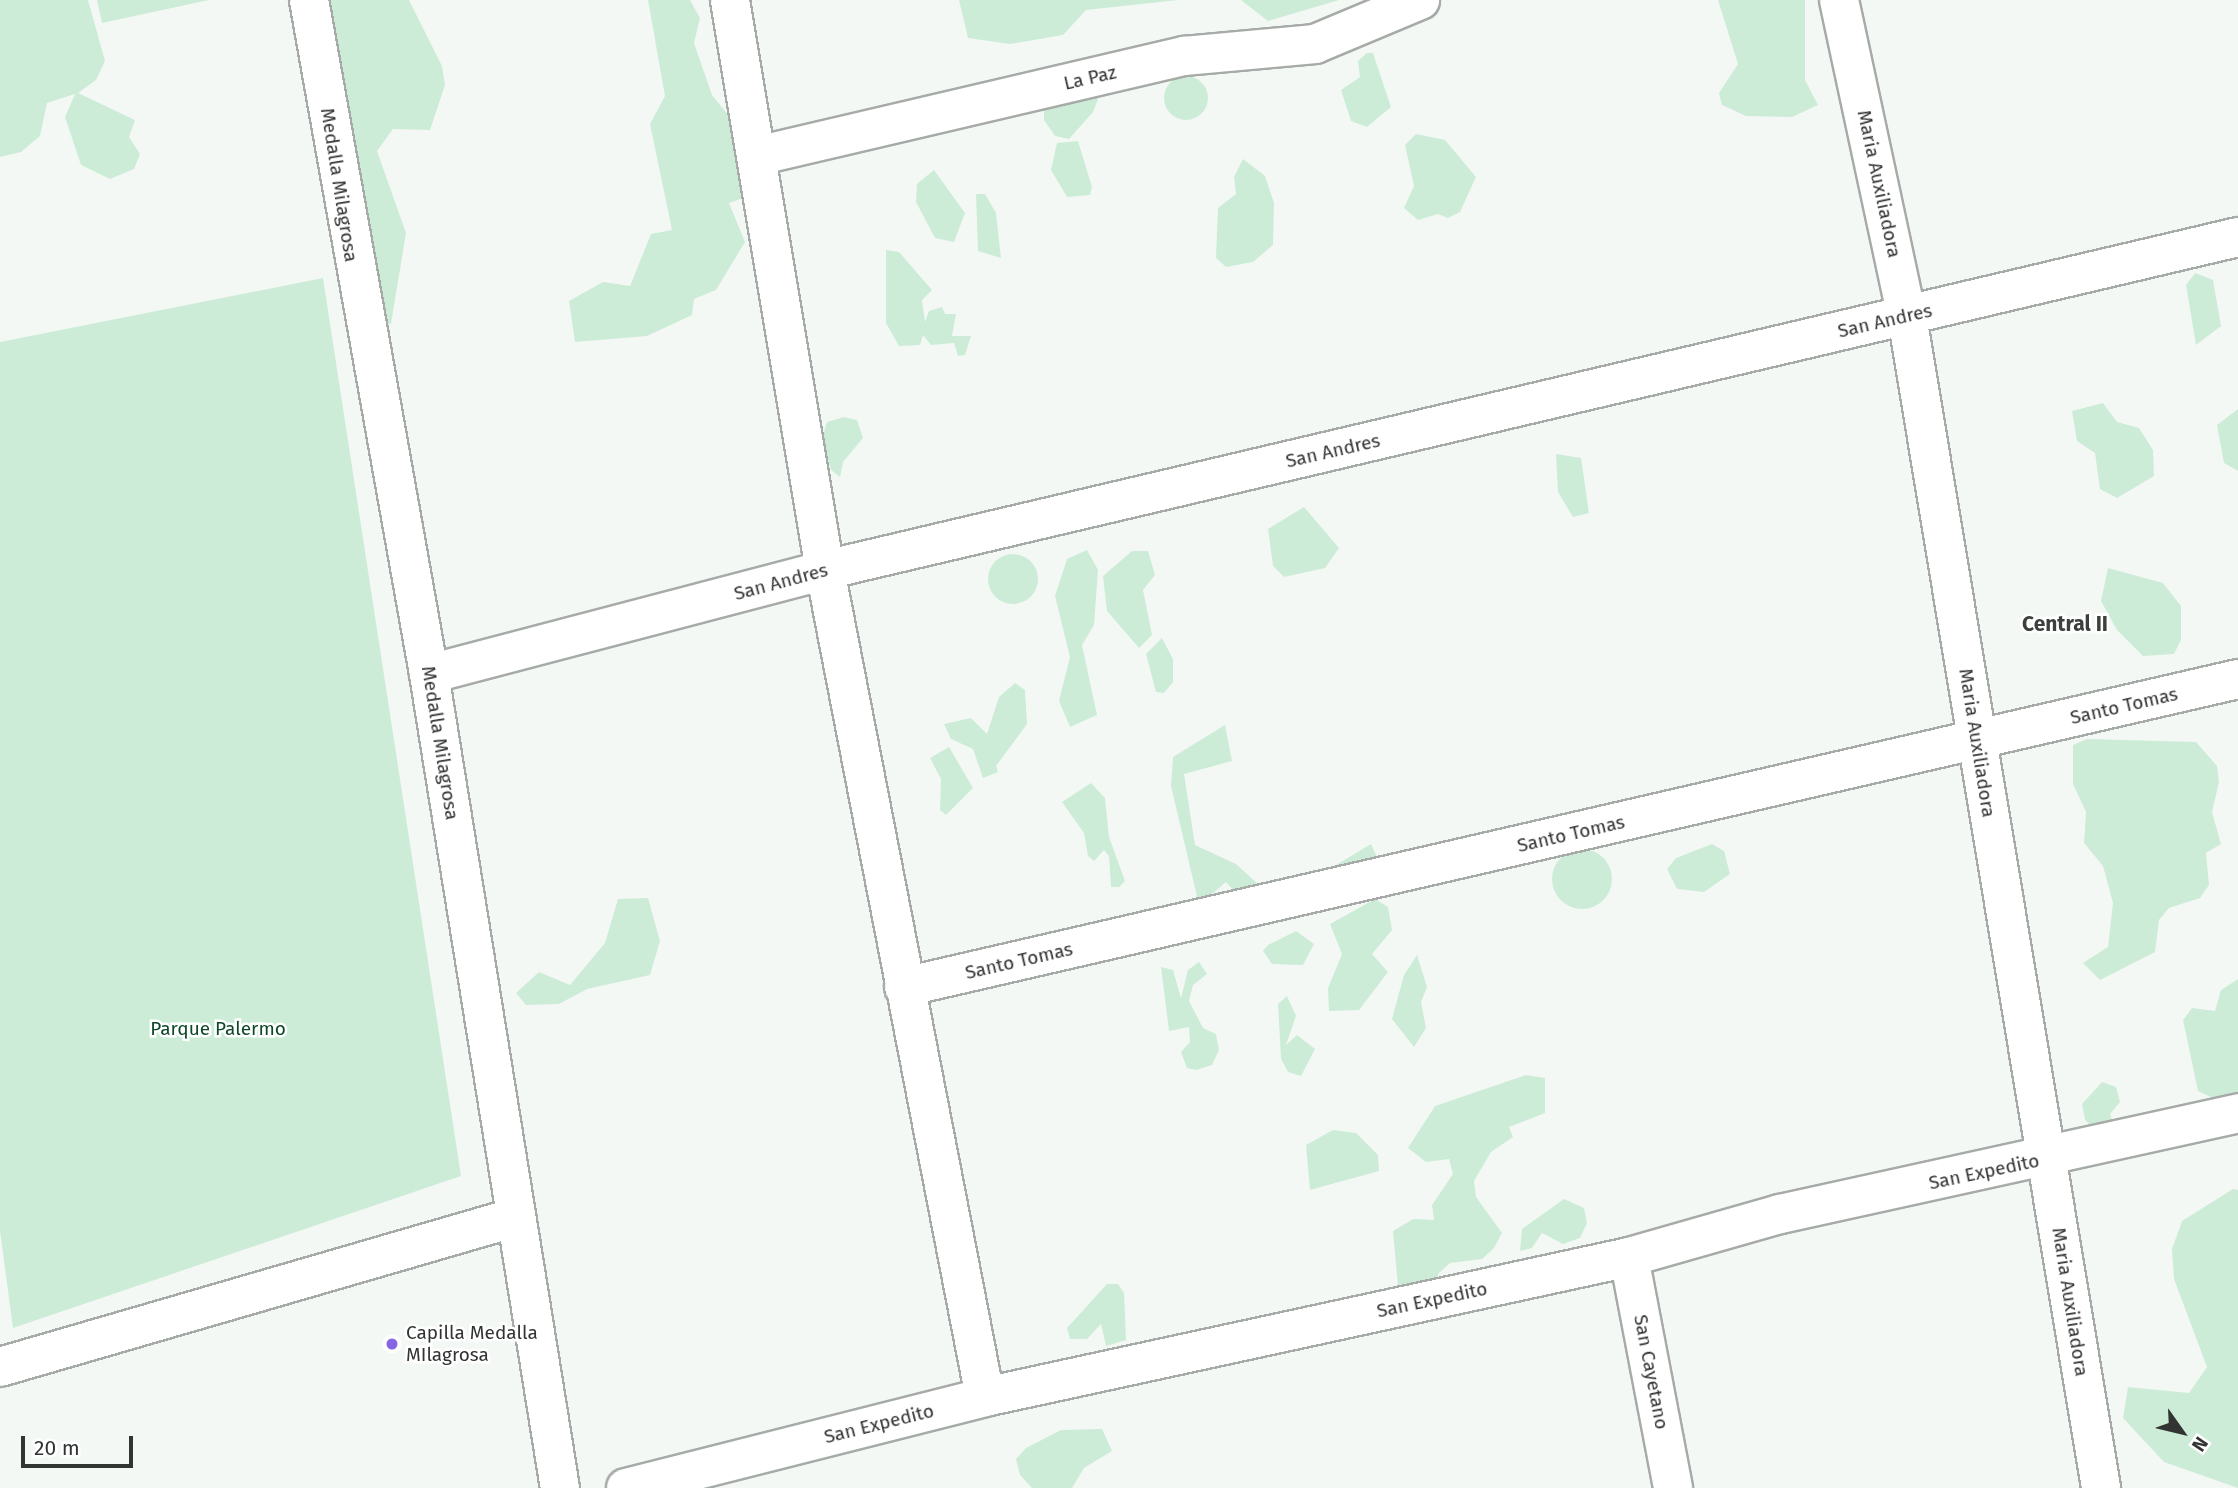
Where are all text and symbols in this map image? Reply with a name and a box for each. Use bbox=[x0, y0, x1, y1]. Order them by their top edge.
street label: La Paz bbox=[1061, 61, 1119, 95]
street label: Medalla Milagrosa bbox=[316, 106, 362, 264]
street label: Maria Auxiliadora bbox=[1852, 108, 1906, 260]
street label: San Andres bbox=[1836, 299, 1934, 343]
street label: San Andres bbox=[1284, 429, 1382, 473]
street label: San Andres bbox=[732, 559, 830, 605]
district label: Central II bbox=[2022, 611, 2108, 637]
street label: Medalla Milagrosa bbox=[417, 664, 463, 822]
street label: Maria Auxiliadora bbox=[1954, 667, 2000, 819]
street label: Santo Tomas bbox=[2068, 683, 2180, 729]
street label: Santo Tomas bbox=[1515, 811, 1627, 857]
street label: Santo Tomas bbox=[963, 938, 1075, 984]
park label: Parque Palermo bbox=[150, 1018, 286, 1040]
street label: San Expedito bbox=[1927, 1149, 2041, 1195]
street label: Maria Auxiliadora bbox=[2047, 1226, 2093, 1378]
street label: San Expedito bbox=[1375, 1277, 1489, 1323]
street label: San Cayetano bbox=[1629, 1313, 1673, 1431]
place label: Capilla Medalla MIlagrosa bbox=[406, 1322, 538, 1366]
marker: Capilla Medalla MIlagrosa bbox=[384, 1336, 400, 1352]
north arrow bbox=[2147, 1397, 2217, 1467]
street label: San Expedito bbox=[822, 1399, 936, 1449]
scale bar bbox=[24, 1422, 136, 1466]
text: N bbox=[2187, 1432, 2213, 1456]
text: 20 m bbox=[34, 1435, 80, 1461]

